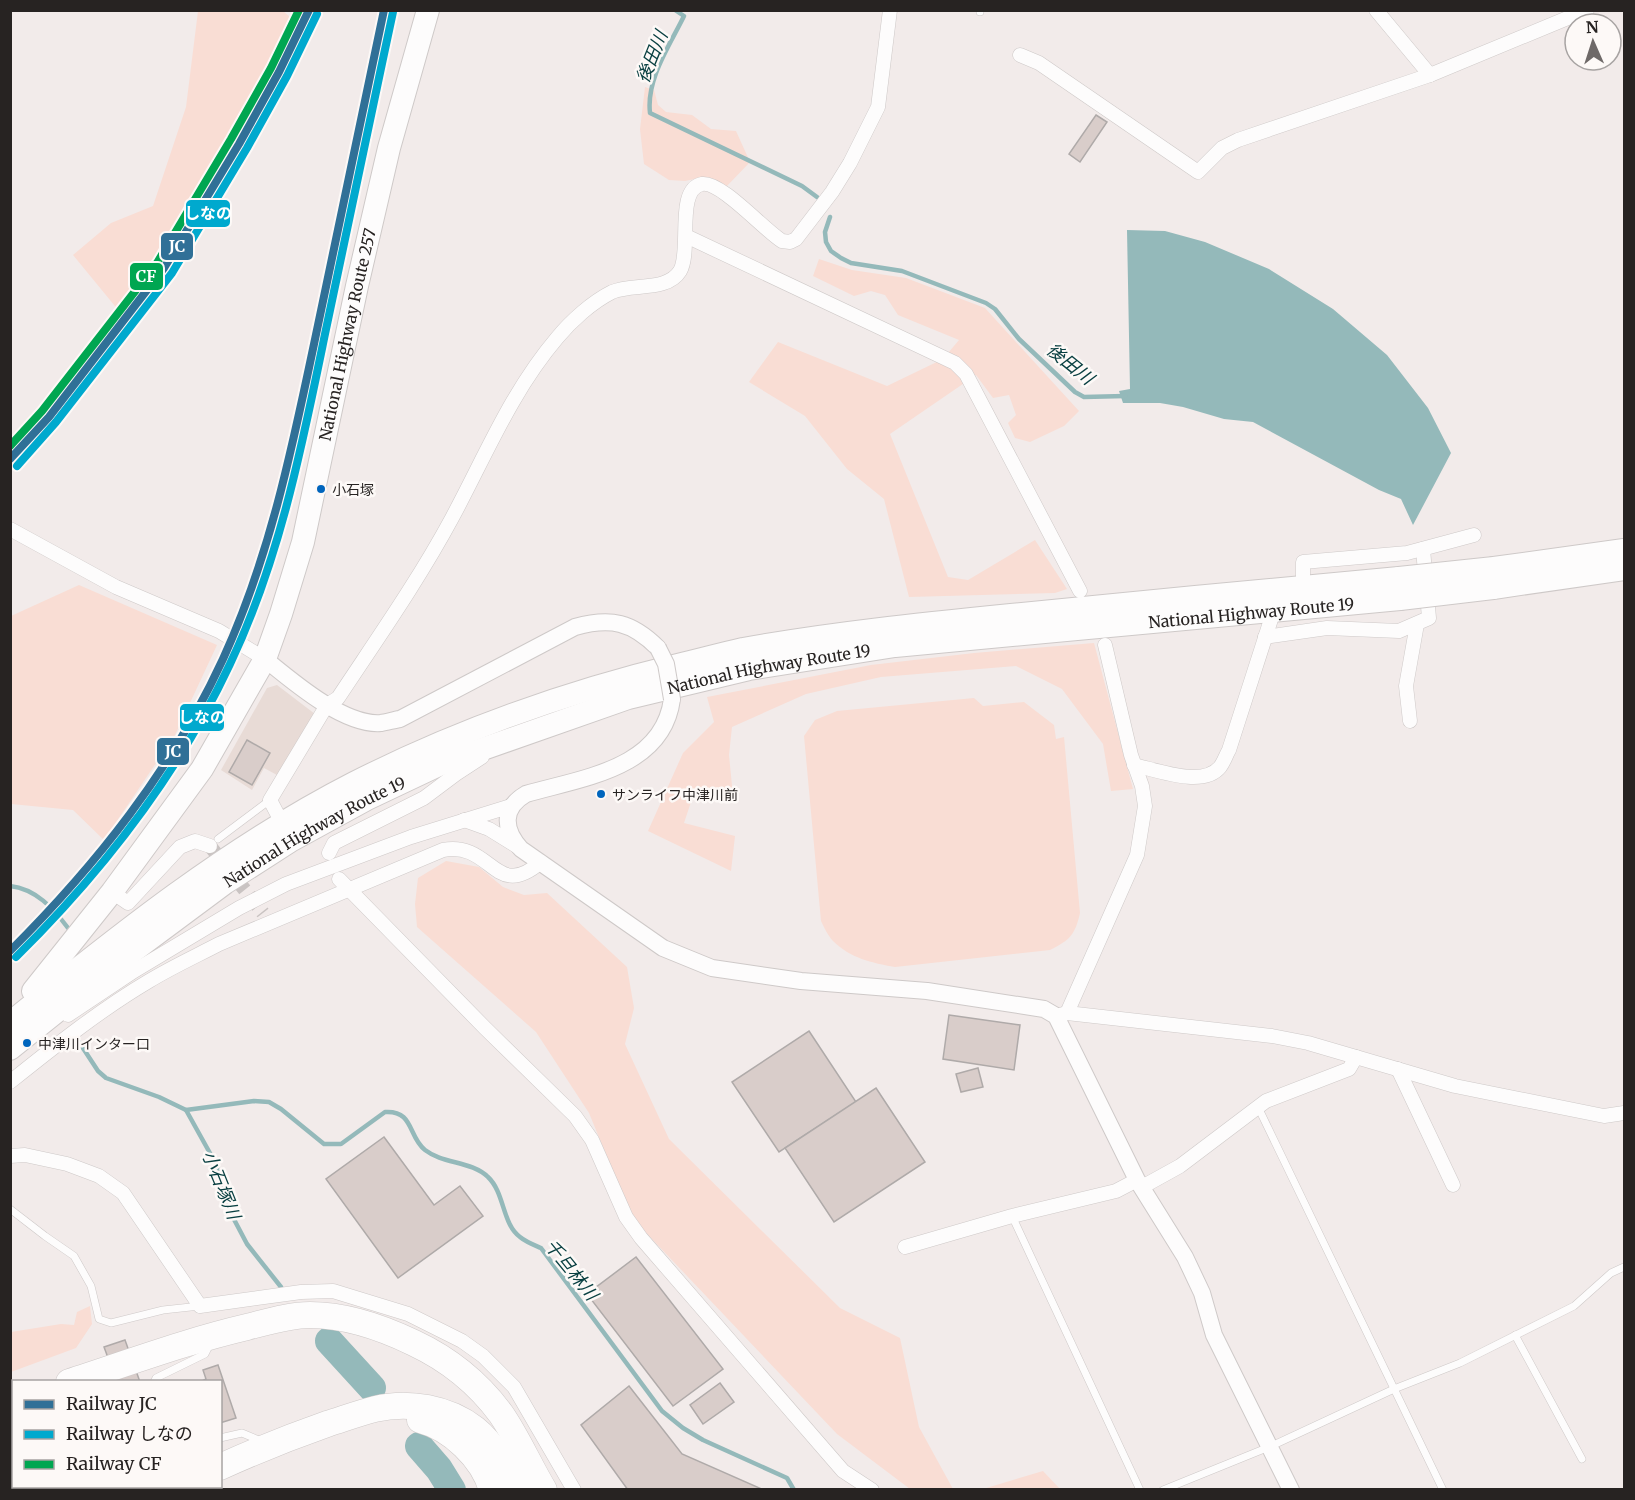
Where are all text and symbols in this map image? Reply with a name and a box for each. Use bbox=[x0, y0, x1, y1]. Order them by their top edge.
north arrow bbox=[1563, 12, 1623, 72]
text: N bbox=[1585, 17, 1599, 37]
water label: 後田川 bbox=[631, 26, 673, 86]
line badge: しなの bbox=[185, 199, 231, 228]
text: しなの bbox=[184, 203, 232, 223]
street label: National Highway Route 257 bbox=[315, 226, 380, 443]
line badge: JC bbox=[160, 232, 194, 261]
text: JC bbox=[168, 236, 185, 256]
line badge: CF bbox=[129, 262, 164, 291]
text: CF bbox=[136, 266, 156, 286]
water label: 後田川 bbox=[1042, 338, 1100, 391]
place label: 小石塚 bbox=[332, 481, 374, 499]
marker: 小石塚 bbox=[315, 483, 327, 495]
street label: National Highway Route 19 bbox=[1148, 593, 1355, 632]
street label: National Highway Route 19 bbox=[665, 640, 872, 698]
line badge: しなの bbox=[179, 703, 225, 732]
text: しなの bbox=[178, 707, 226, 727]
line badge: JC bbox=[156, 737, 190, 766]
text: JC bbox=[164, 741, 181, 761]
street label: National Highway Route 19 bbox=[220, 772, 409, 891]
place label: サンライフ中津川前 bbox=[612, 786, 738, 804]
marker: サンライフ中津川前 bbox=[595, 788, 607, 800]
place label: 中津川インター口 bbox=[38, 1035, 150, 1053]
marker: 中津川インター口 bbox=[21, 1037, 33, 1049]
water label: 小石塚川 bbox=[197, 1147, 246, 1224]
water label: 千旦林川 bbox=[540, 1234, 604, 1306]
legend bbox=[12, 1380, 222, 1488]
text: Railway JC bbox=[66, 1392, 157, 1415]
text: Railway しなの bbox=[66, 1422, 193, 1445]
text: Railway CF bbox=[66, 1452, 162, 1475]

